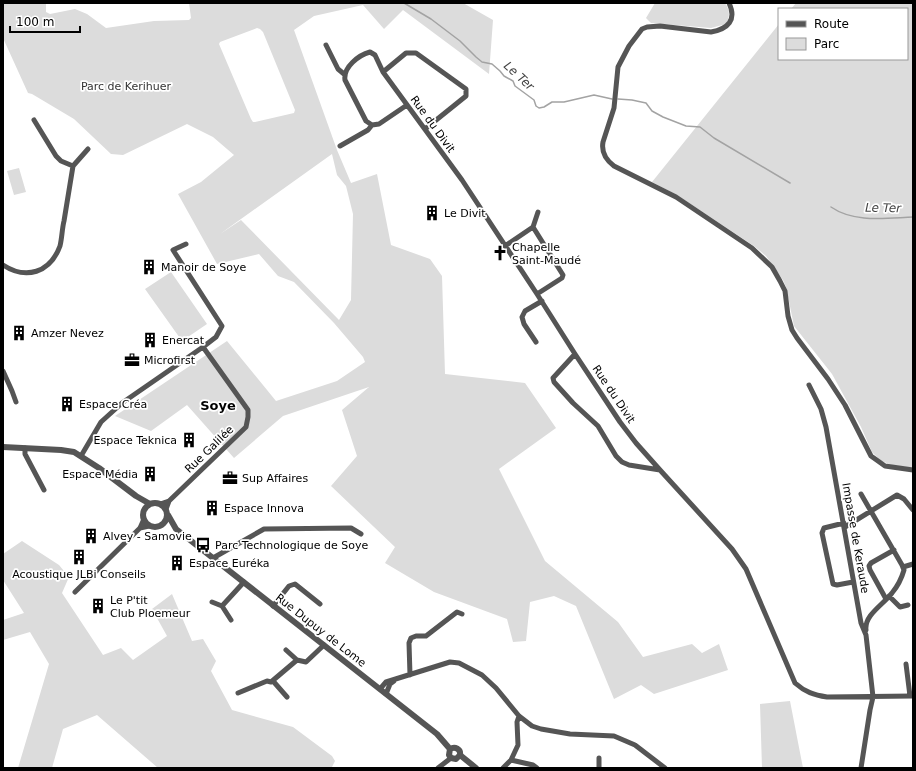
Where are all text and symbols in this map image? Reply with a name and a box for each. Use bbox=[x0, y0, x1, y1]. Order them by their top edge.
scale bar bbox=[10, 8, 80, 34]
legend bbox=[778, 8, 908, 60]
text: 100 m bbox=[16, 15, 54, 29]
text: Route bbox=[814, 17, 849, 31]
text: Parc bbox=[814, 37, 839, 51]
water label: Le Ter bbox=[501, 59, 538, 94]
park label: Parc de Kerihuer bbox=[81, 80, 172, 93]
street label: Rue du Divit bbox=[408, 93, 458, 156]
water label: Le Ter bbox=[865, 201, 902, 215]
building icon: Le Divit bbox=[423, 204, 441, 222]
place label: Le Divit bbox=[444, 207, 486, 220]
place label: Chapelle Saint-Maudé bbox=[512, 241, 581, 267]
church icon: Chapelle Saint-Maudé bbox=[491, 244, 509, 262]
building icon: Manoir de Soye bbox=[140, 258, 158, 276]
place label: Manoir de Soye bbox=[161, 261, 246, 274]
building icon: Amzer Nevez bbox=[10, 324, 28, 342]
place label: Amzer Nevez bbox=[31, 327, 104, 340]
building icon: Enercat bbox=[141, 331, 159, 349]
place label: Enercat bbox=[162, 334, 205, 347]
office icon: Microfirst bbox=[123, 351, 141, 369]
place label: Microfirst bbox=[144, 354, 196, 367]
street label: Rue du Divit bbox=[589, 363, 638, 426]
building icon: Espace Créa bbox=[58, 395, 76, 413]
place label: Espace Créa bbox=[79, 398, 147, 411]
district label: Soye bbox=[200, 398, 236, 413]
street label: Rue Galilée bbox=[182, 423, 236, 476]
building icon: Espace Teknica bbox=[180, 431, 198, 449]
place label: Espace Teknica bbox=[93, 434, 177, 447]
building icon: Espace Média bbox=[141, 465, 159, 483]
place label: Espace Média bbox=[62, 468, 138, 481]
office icon: Sup Affaires bbox=[221, 469, 239, 487]
place label: Sup Affaires bbox=[242, 472, 308, 485]
street label: Impasse de Keraude bbox=[839, 482, 872, 595]
building icon: Espace Innova bbox=[203, 499, 221, 517]
place label: Espace Innova bbox=[224, 502, 304, 515]
building icon: Alvey - Samovie bbox=[82, 527, 100, 545]
place label: Alvey - Samovie bbox=[103, 530, 192, 543]
bus stop icon: Parc Technologique de Soye bbox=[194, 536, 212, 554]
place label: Parc Technologique de Soye bbox=[215, 539, 369, 552]
building icon: Acoustique JLBi Conseils bbox=[70, 548, 88, 566]
building icon: Espace Euréka bbox=[168, 554, 186, 572]
place label: Espace Euréka bbox=[189, 557, 270, 570]
place label: Acoustique JLBi Conseils bbox=[12, 568, 146, 581]
street label: Rue Dupuy de Lome bbox=[273, 591, 369, 670]
place label: Le P'tit Club Ploemeur bbox=[110, 594, 191, 620]
building icon: Le P'tit Club Ploemeur bbox=[89, 597, 107, 615]

